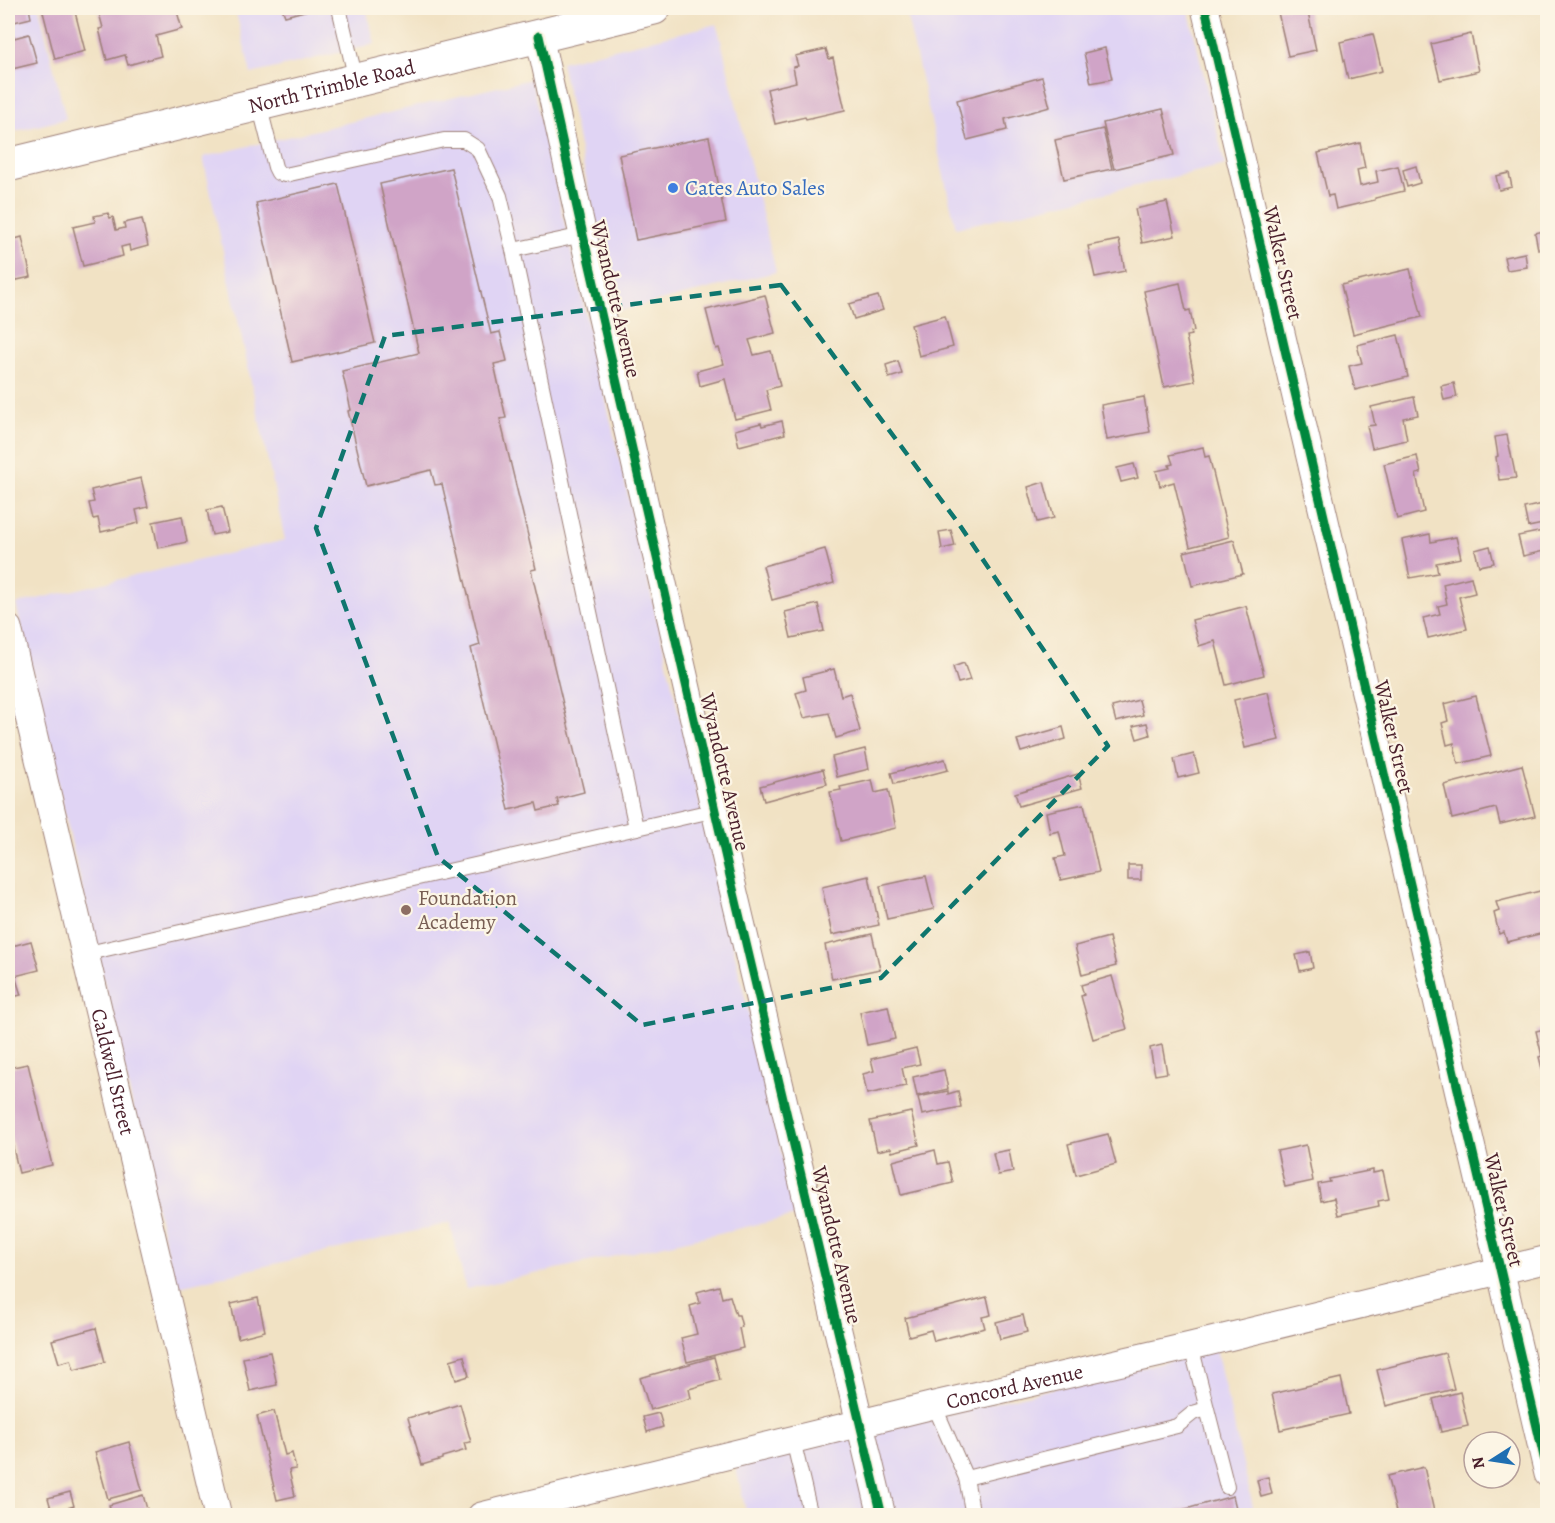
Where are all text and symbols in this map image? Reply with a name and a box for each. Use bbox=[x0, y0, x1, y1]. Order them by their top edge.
street label: North Trimble Road bbox=[245, 52, 419, 120]
place label: Cates Auto Sales bbox=[685, 174, 825, 202]
marker: Cates Auto Sales bbox=[666, 181, 680, 195]
street label: Walker Street bbox=[1256, 202, 1310, 323]
street label: Wyandotte Avenue bbox=[584, 216, 648, 381]
street label: Walker Street bbox=[1367, 676, 1421, 797]
street label: Wyandotte Avenue bbox=[693, 689, 757, 854]
place label: Foundation Academy bbox=[417, 884, 517, 936]
marker: Foundation Academy bbox=[399, 903, 413, 917]
street label: Caldwell Street bbox=[84, 1006, 141, 1138]
street label: Walker Street bbox=[1477, 1149, 1531, 1270]
street label: Wyandotte Avenue bbox=[805, 1162, 869, 1327]
street label: Concord Avenue bbox=[943, 1357, 1086, 1416]
north arrow bbox=[1462, 1430, 1522, 1490]
text: N bbox=[1466, 1455, 1490, 1471]

